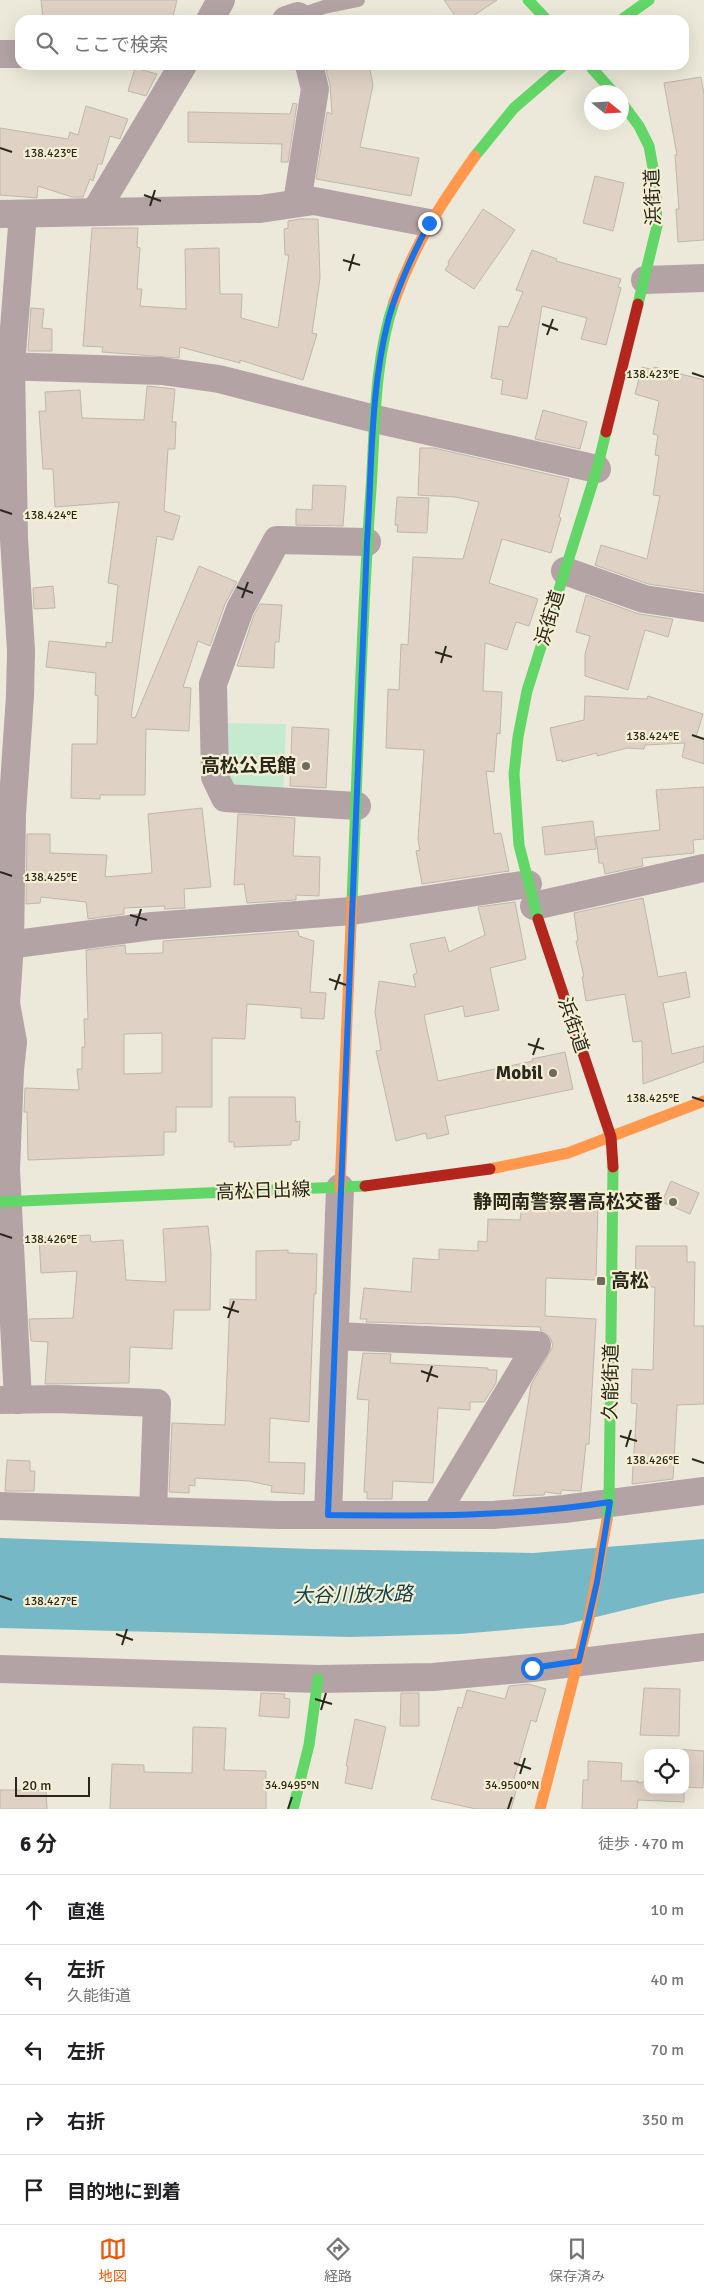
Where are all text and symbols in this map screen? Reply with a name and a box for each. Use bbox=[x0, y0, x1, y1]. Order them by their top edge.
search box bbox=[15, 15, 689, 70]
icon: search bbox=[33, 29, 61, 57]
text: ここで検索 bbox=[73, 33, 168, 57]
north arrow bbox=[584, 85, 629, 130]
text: 138.423°E bbox=[24, 146, 78, 161]
street label: 浜街道 bbox=[640, 168, 666, 226]
route end bbox=[418, 212, 441, 235]
text: 138.423°E bbox=[626, 367, 680, 382]
text: 138.424°E bbox=[24, 508, 78, 523]
street label: 浜街道 bbox=[530, 587, 570, 649]
text: 138.424°E bbox=[626, 729, 680, 744]
place label: 高松公民館 bbox=[201, 754, 296, 778]
marker: 高松公民館 bbox=[300, 760, 312, 772]
text: 138.425°E bbox=[24, 870, 78, 885]
street label: 浜街道 bbox=[552, 994, 594, 1056]
place label: Mobil bbox=[495, 1061, 543, 1085]
marker: Mobil bbox=[547, 1067, 559, 1079]
text: 138.425°E bbox=[626, 1091, 680, 1106]
street label: 高松日出線 bbox=[215, 1177, 311, 1205]
place label: 静岡南警察署高松交番 bbox=[473, 1190, 663, 1214]
marker: 静岡南警察署高松交番 bbox=[667, 1196, 679, 1208]
text: 138.426°E bbox=[24, 1232, 78, 1247]
place label: 高松 bbox=[611, 1269, 649, 1293]
marker: 高松 bbox=[595, 1275, 607, 1287]
street label: 久能街道 bbox=[598, 1344, 624, 1420]
text: 138.426°E bbox=[626, 1453, 680, 1468]
water label: 大谷川放水路 bbox=[293, 1581, 415, 1609]
text: 138.427°E bbox=[24, 1594, 78, 1609]
route start bbox=[521, 1657, 544, 1680]
map controls bbox=[644, 1749, 689, 1794]
button: locate bbox=[644, 1749, 689, 1794]
scale bar bbox=[15, 1774, 90, 1797]
text: 20 m bbox=[22, 1777, 51, 1794]
text: 34.9495°N bbox=[265, 1778, 319, 1793]
text: 34.9500°N bbox=[485, 1778, 539, 1793]
text: 6 分 bbox=[20, 1831, 57, 1857]
text: 徒歩 · 470 m bbox=[598, 1834, 684, 1854]
icon: ahead bbox=[20, 1896, 48, 1924]
text: 直進 bbox=[67, 1900, 105, 1924]
text: 10 m bbox=[650, 1900, 684, 1920]
text: 左折 bbox=[67, 1958, 105, 1982]
icon: left bbox=[20, 1966, 48, 1994]
text: 40 m bbox=[650, 1970, 684, 1990]
text: 久能街道 bbox=[67, 1986, 131, 2006]
icon: left bbox=[20, 2036, 48, 2064]
text: 左折 bbox=[67, 2040, 105, 2064]
text: 70 m bbox=[650, 2040, 684, 2060]
icon: right bbox=[20, 2106, 48, 2134]
text: 右折 bbox=[67, 2110, 105, 2134]
text: 350 m bbox=[642, 2110, 684, 2130]
icon: arrive bbox=[20, 2176, 48, 2204]
text: 目的地に到着 bbox=[67, 2180, 181, 2204]
tab: 地図 bbox=[99, 2235, 127, 2285]
tab: 経路 bbox=[324, 2235, 352, 2285]
tab: 保存済み bbox=[549, 2235, 605, 2285]

